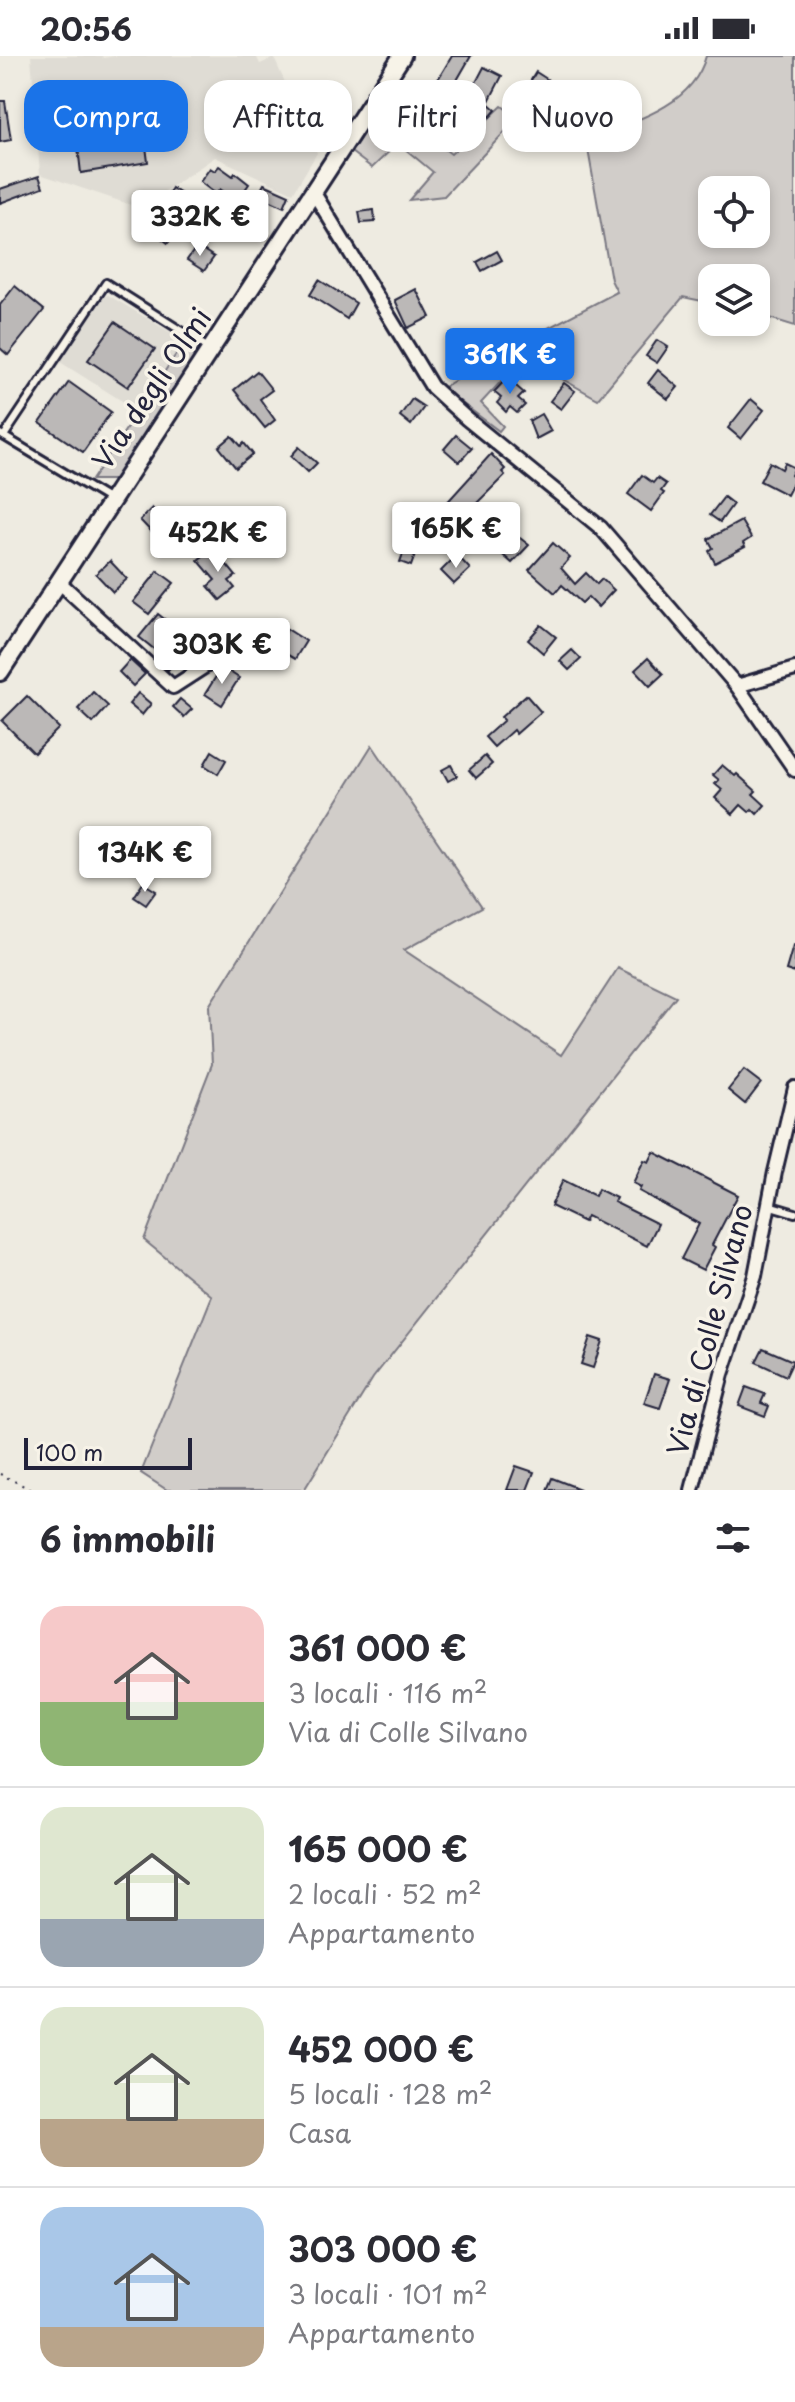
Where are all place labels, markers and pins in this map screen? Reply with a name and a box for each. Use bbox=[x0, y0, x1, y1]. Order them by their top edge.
pin: 332K € bbox=[135, 190, 265, 258]
pin: 361K € bbox=[445, 328, 575, 396]
pin: 165K € bbox=[391, 502, 521, 570]
pin: 452K € bbox=[153, 506, 283, 574]
pin: 303K € bbox=[157, 618, 287, 686]
pin: 134K € bbox=[80, 826, 210, 894]

